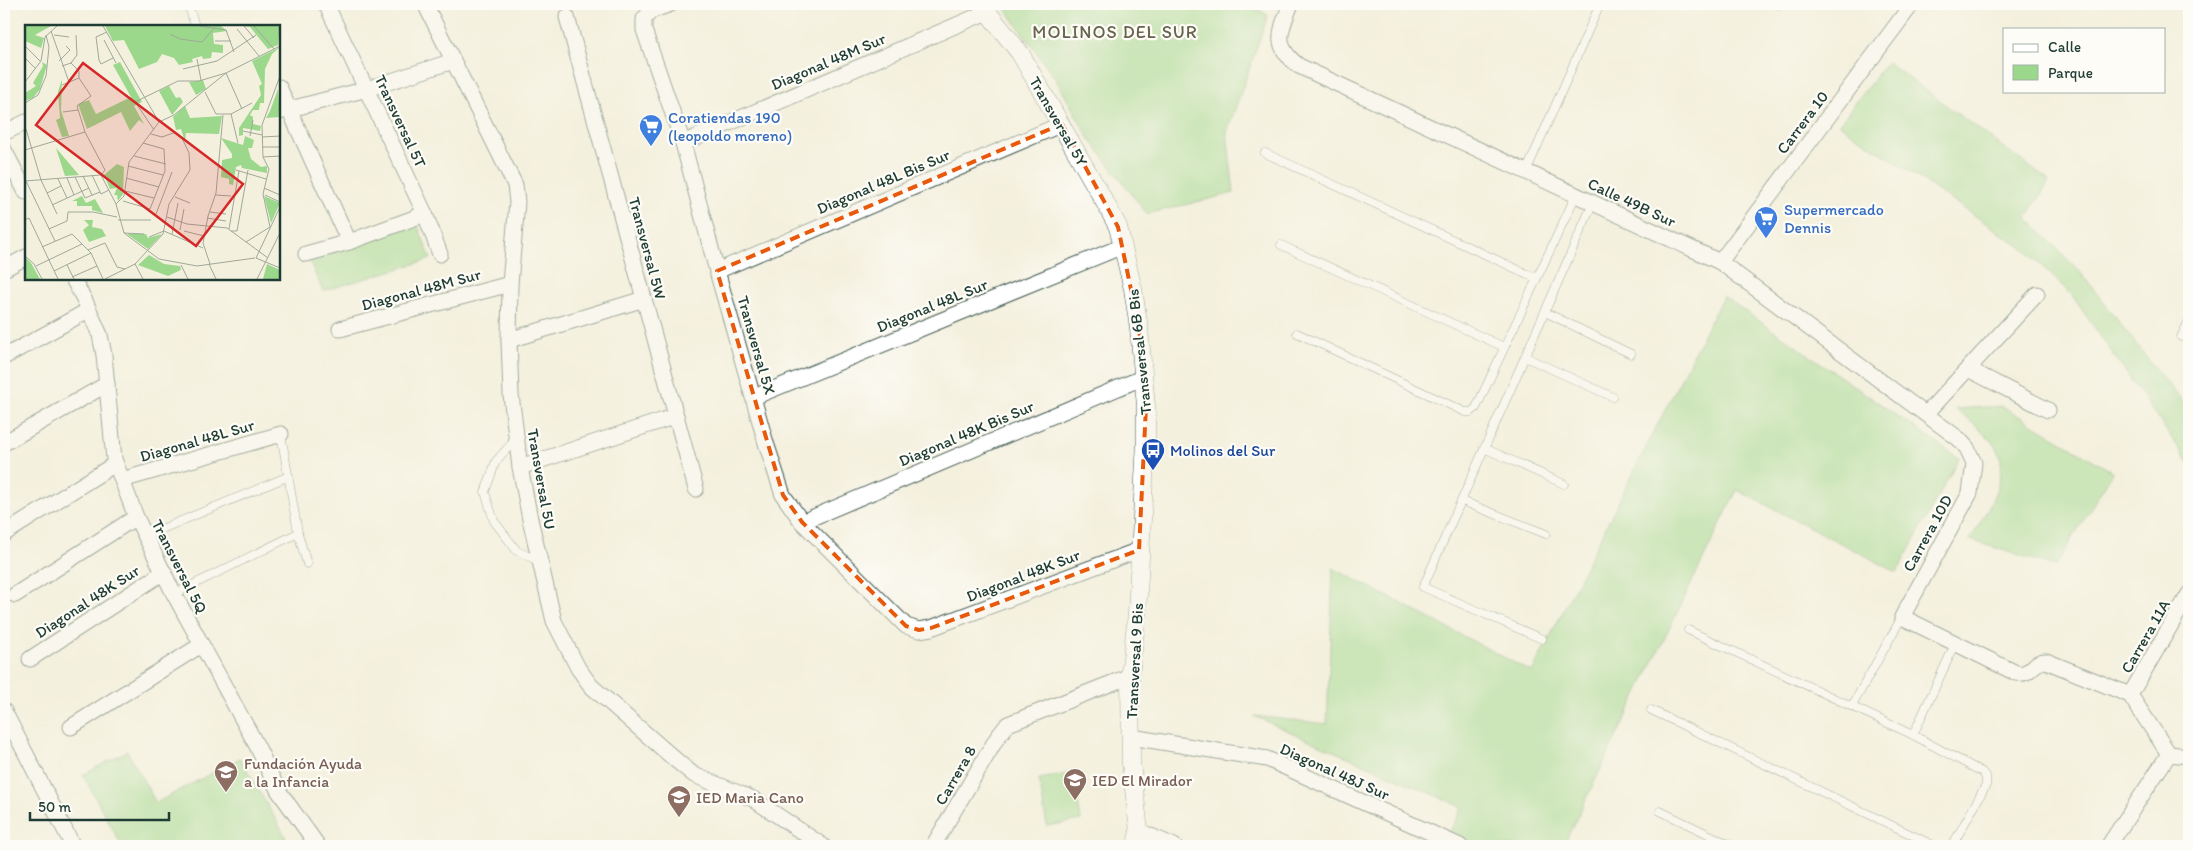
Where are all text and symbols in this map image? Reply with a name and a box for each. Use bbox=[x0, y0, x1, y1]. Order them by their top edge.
district label: MOLINOS DEL SUR bbox=[1032, 21, 1198, 43]
inset map bbox=[25, 25, 280, 280]
legend bbox=[2003, 28, 2166, 92]
street label: Diagonal 48M Sur bbox=[768, 29, 889, 94]
text: Calle bbox=[2048, 38, 2081, 56]
text: Parque bbox=[2048, 64, 2093, 82]
street label: Transversal 5T bbox=[371, 72, 430, 171]
street label: Transversal 5Y bbox=[1025, 73, 1092, 169]
street label: Carrera 10 bbox=[1772, 87, 1832, 158]
place label: Coratiendas 190 (leopoldo moreno) bbox=[668, 108, 792, 145]
supermarket icon: Coratiendas 190 (leopoldo moreno) bbox=[638, 113, 664, 147]
street label: Diagonal 48L Bis Sur bbox=[814, 145, 953, 218]
street label: Calle 49B Sur bbox=[1585, 174, 1679, 231]
street label: Transversal 5W bbox=[625, 195, 670, 302]
place label: Supermercado Dennis bbox=[1784, 200, 1884, 237]
supermarket icon: Supermercado Dennis bbox=[1753, 205, 1779, 239]
street label: Diagonal 48M Sur bbox=[359, 264, 483, 315]
street label: Diagonal 48L Sur bbox=[874, 274, 991, 336]
street label: Transversal 6B Bis bbox=[1123, 288, 1156, 416]
street label: Transversal 5X bbox=[733, 294, 780, 397]
street label: Diagonal 48K Bis Sur bbox=[896, 396, 1037, 470]
street label: Diagonal 48L Sur bbox=[138, 415, 257, 466]
street label: Transversal 5U bbox=[523, 427, 560, 531]
bus stop icon: Molinos del Sur bbox=[1140, 437, 1166, 471]
place label: Molinos del Sur bbox=[1170, 441, 1276, 460]
street label: Carrera 10D bbox=[1899, 491, 1956, 575]
street label: Transversal 5Q bbox=[148, 516, 212, 617]
street label: Diagonal 48K Sur bbox=[964, 545, 1083, 606]
street label: Diagonal 48K Sur bbox=[32, 560, 143, 642]
street label: Carrera 11A bbox=[2117, 596, 2174, 676]
street label: Transversal 9 Bis bbox=[1122, 602, 1147, 720]
street label: Diagonal 48J Sur bbox=[1277, 739, 1393, 804]
street label: Carrera 8 bbox=[931, 742, 980, 808]
place label: Fundación Ayuda a la Infancia bbox=[244, 754, 362, 791]
school or university icon: Fundación Ayuda a la Infancia bbox=[213, 759, 239, 793]
school or university icon: IED El Mirador bbox=[1062, 767, 1088, 801]
place label: IED El Mirador bbox=[1092, 771, 1193, 790]
school or university icon: IED Maria Cano bbox=[666, 784, 692, 818]
place label: IED Maria Cano bbox=[696, 788, 804, 807]
scale bar bbox=[30, 790, 169, 822]
text: 50 m bbox=[38, 798, 71, 816]

